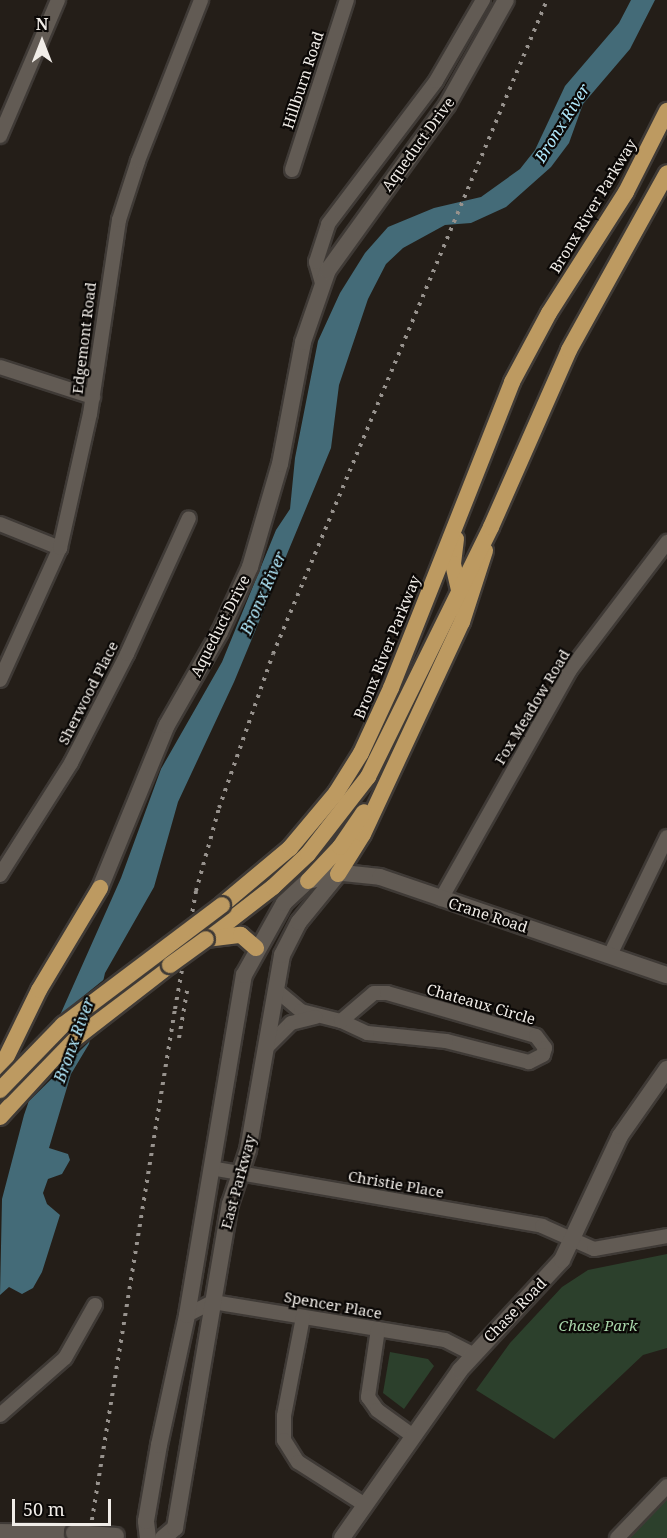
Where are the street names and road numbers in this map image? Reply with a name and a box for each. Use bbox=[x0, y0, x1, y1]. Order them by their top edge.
street label: Hillburn Road bbox=[279, 29, 327, 131]
street label: Aqueduct Drive bbox=[378, 93, 458, 195]
street label: Bronx River Parkway bbox=[546, 136, 640, 276]
street label: Edgemont Road bbox=[68, 281, 100, 395]
street label: Aqueduct Drive bbox=[187, 572, 253, 680]
street label: Bronx River Parkway bbox=[350, 573, 424, 721]
street label: Sherwood Place bbox=[54, 638, 122, 748]
street label: Fox Meadow Road bbox=[491, 646, 573, 768]
street label: Crane Road bbox=[446, 894, 530, 936]
street label: Chateaux Circle bbox=[425, 980, 537, 1028]
street label: East Parkway bbox=[217, 1133, 259, 1231]
street label: Christie Place bbox=[347, 1167, 445, 1201]
street label: Chase Road bbox=[480, 1274, 550, 1346]
street label: Spencer Place bbox=[283, 1288, 383, 1322]

